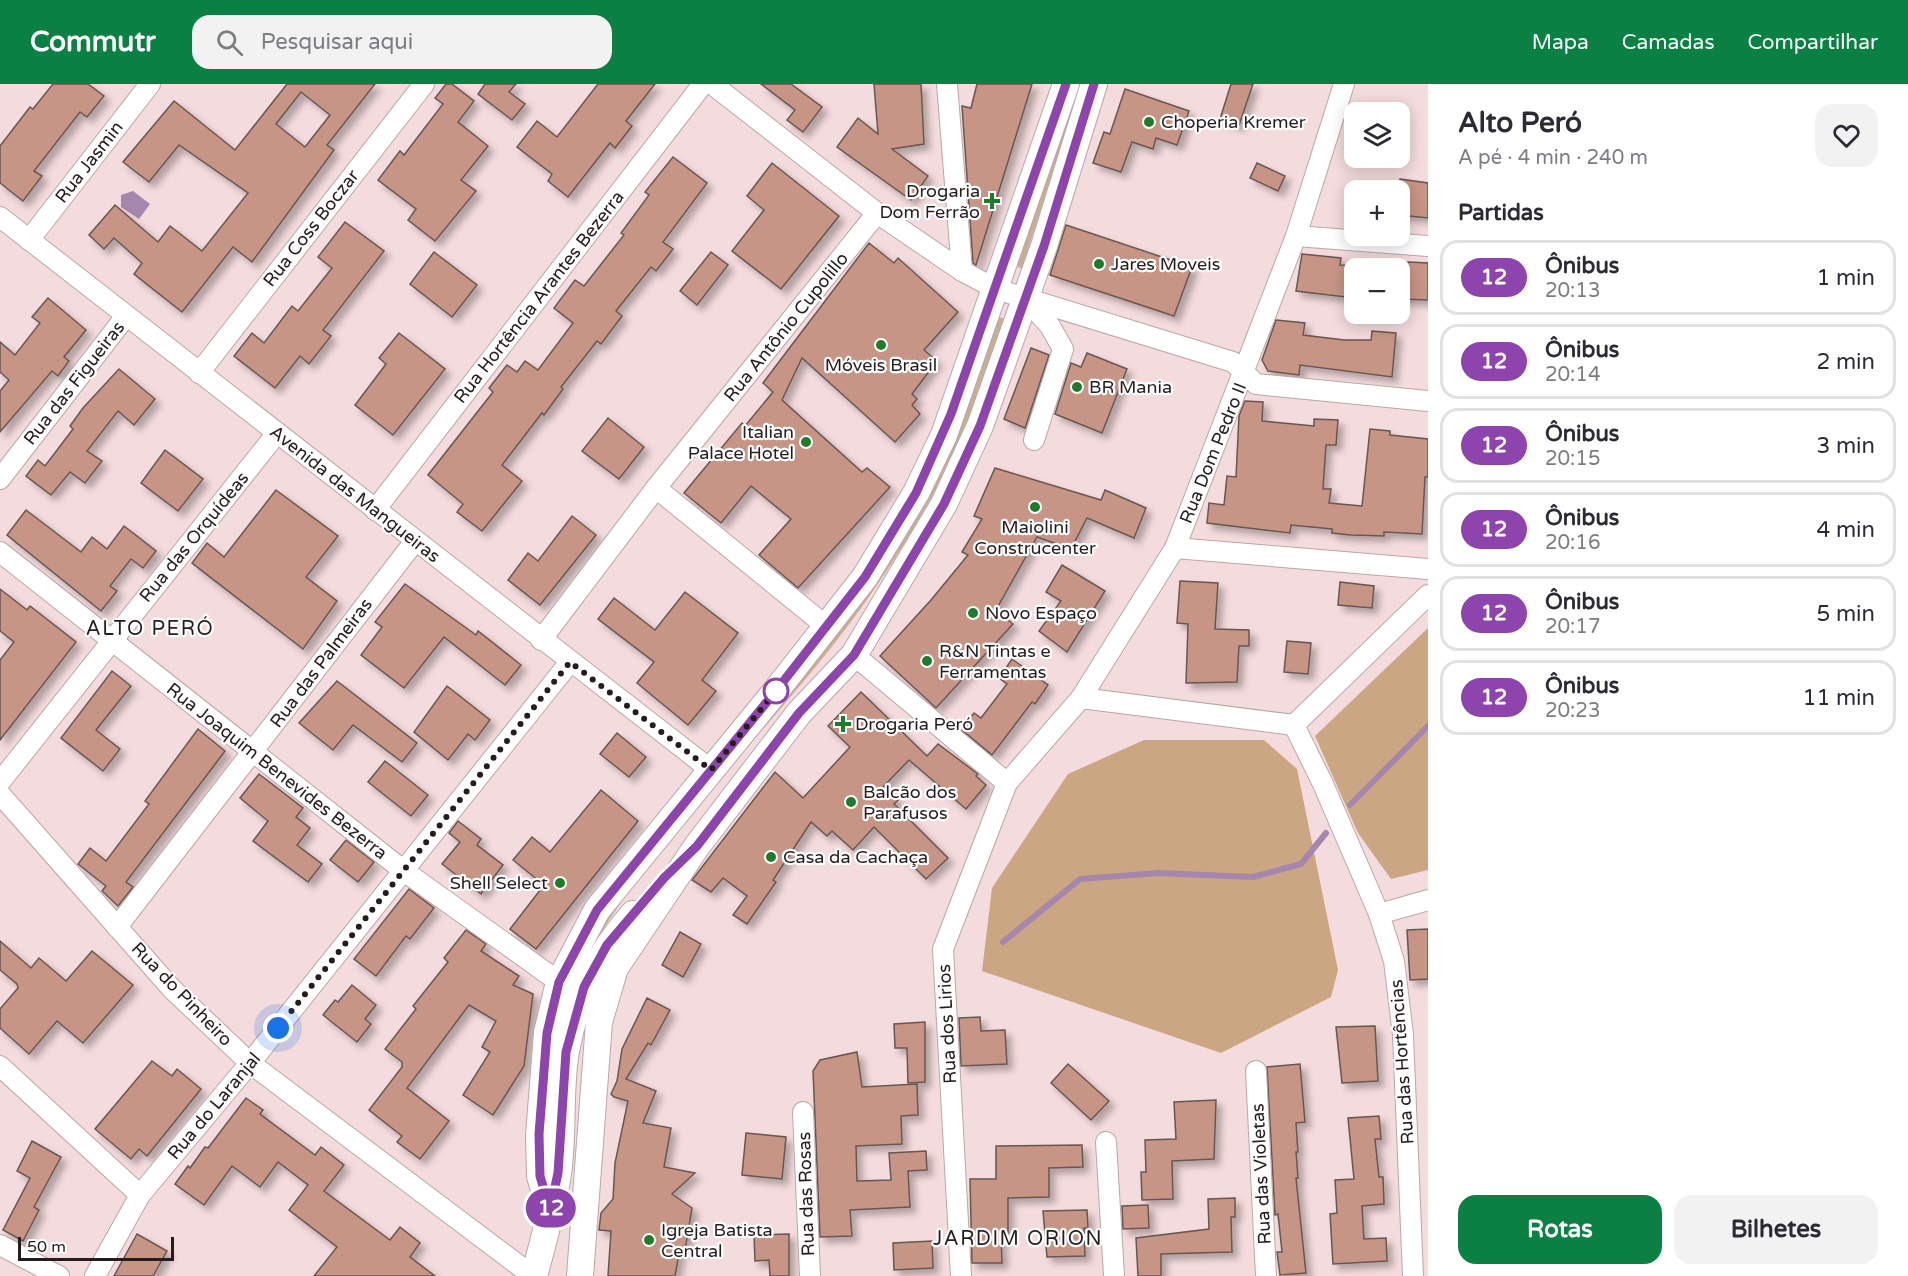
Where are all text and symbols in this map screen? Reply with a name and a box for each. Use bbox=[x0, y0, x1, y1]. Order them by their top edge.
search box bbox=[192, 15, 612, 69]
text: Commutr bbox=[30, 25, 156, 59]
icon: search bbox=[213, 26, 246, 59]
text: Pesquisar aqui bbox=[261, 29, 413, 55]
text: Mapa bbox=[1532, 30, 1589, 55]
text: Camadas bbox=[1622, 30, 1714, 55]
text: Compartilhar bbox=[1747, 30, 1878, 55]
map controls bbox=[1344, 102, 1410, 324]
button: layers bbox=[1344, 102, 1410, 168]
button: heart bbox=[1815, 104, 1878, 167]
text: Alto Peró bbox=[1458, 106, 1582, 140]
place label: Choperia Kremer bbox=[1161, 111, 1306, 133]
marker: Choperia Kremer bbox=[1142, 115, 1156, 129]
street label: Rua Jasmin bbox=[50, 117, 128, 207]
text: A pé · 4 min · 240 m bbox=[1458, 146, 1648, 170]
street label: Rua Coss Boczar bbox=[258, 165, 364, 291]
place label: Drogaria Dom Ferrão bbox=[879, 180, 980, 223]
button: + bbox=[1344, 180, 1410, 246]
street label: Rua Hortência Arantes Bezerra bbox=[449, 186, 629, 408]
marker: Drogaria Dom Ferrão bbox=[985, 194, 999, 208]
text: Partidas bbox=[1458, 200, 1544, 226]
street label: Rua Antônio Cupolillo bbox=[719, 248, 853, 406]
place label: Jares Moveis bbox=[1111, 253, 1220, 275]
text: Ônibus bbox=[1545, 253, 1619, 279]
marker: Jares Moveis bbox=[1092, 257, 1106, 271]
button: − bbox=[1344, 258, 1410, 324]
text: 12 bbox=[1481, 265, 1507, 290]
text: 1 min bbox=[1816, 265, 1875, 291]
text: 20:13 bbox=[1545, 279, 1600, 303]
street label: Rua das Figueiras bbox=[19, 317, 129, 449]
text: Ônibus bbox=[1545, 337, 1619, 363]
marker: Móveis Brasil bbox=[874, 338, 888, 352]
text: 12 bbox=[1481, 349, 1507, 374]
text: 2 min bbox=[1816, 349, 1875, 375]
place label: Móveis Brasil bbox=[825, 354, 937, 376]
text: 20:14 bbox=[1545, 363, 1600, 387]
place label: BR Mania bbox=[1089, 376, 1172, 398]
street label: Rua Dom Pedro II bbox=[1175, 379, 1251, 527]
marker: BR Mania bbox=[1070, 380, 1084, 394]
street label: Avenida das Mangueiras bbox=[266, 421, 444, 567]
place label: Italian Palace Hotel bbox=[688, 421, 794, 464]
text: Ônibus bbox=[1545, 421, 1619, 447]
text: 12 bbox=[1481, 433, 1507, 458]
text: 3 min bbox=[1816, 433, 1875, 459]
marker: Italian Palace Hotel bbox=[799, 435, 813, 449]
text: 20:15 bbox=[1545, 447, 1600, 471]
street label: Rua das Orquídeas bbox=[135, 467, 253, 607]
marker: Maiolini Construcenter bbox=[1028, 500, 1042, 514]
text: Ônibus bbox=[1545, 505, 1619, 531]
place label: Maiolini Construcenter bbox=[974, 516, 1096, 559]
text: 12 bbox=[1481, 517, 1507, 542]
text: 4 min bbox=[1816, 517, 1875, 543]
text: 20:16 bbox=[1545, 531, 1600, 555]
text: Ônibus bbox=[1545, 589, 1619, 615]
street label: Rua das Palmeiras bbox=[265, 594, 377, 732]
text: 12 bbox=[1481, 601, 1507, 626]
text: 5 min bbox=[1816, 601, 1875, 627]
place label: Novo Espaço bbox=[985, 602, 1097, 624]
marker: Novo Espaço bbox=[966, 606, 980, 620]
text: 20:17 bbox=[1545, 615, 1600, 639]
district label: ALTO PERÓ bbox=[86, 616, 214, 641]
place label: R&N Tintas e Ferramentas bbox=[939, 640, 1051, 683]
marker: R&N Tintas e Ferramentas bbox=[920, 654, 934, 668]
text: Ônibus bbox=[1545, 673, 1619, 699]
street label: Rua Joaquim Benevides Bezerra bbox=[162, 678, 392, 864]
unlabelled marker bbox=[763, 678, 789, 704]
text: 12 bbox=[1481, 685, 1507, 710]
text: 11 min bbox=[1803, 685, 1875, 711]
text: 20:23 bbox=[1545, 699, 1600, 723]
place label: Drogaria Peró bbox=[855, 713, 973, 735]
marker: Drogaria Peró bbox=[836, 717, 850, 731]
place label: Balcão dos Parafusos bbox=[863, 781, 956, 824]
marker: Balcão dos Parafusos bbox=[844, 795, 858, 809]
place label: Casa da Cachaça bbox=[783, 846, 928, 868]
marker: Casa da Cachaça bbox=[764, 850, 778, 864]
place label: Shell Select bbox=[450, 872, 548, 894]
marker: Shell Select bbox=[553, 876, 567, 890]
street label: Rua do Pinheiro bbox=[127, 937, 237, 1051]
street label: Rua dos Lirios bbox=[933, 963, 961, 1085]
street label: Rua das Hortências bbox=[1385, 979, 1419, 1145]
your location bbox=[263, 1013, 293, 1043]
street label: Rua do Laranjal bbox=[163, 1048, 265, 1164]
street label: Rua das Violetas bbox=[1246, 1103, 1276, 1245]
street label: Rua das Rosas bbox=[793, 1131, 819, 1257]
line badge: 12 bbox=[524, 1188, 578, 1228]
button: Rotas bbox=[1458, 1195, 1662, 1264]
button: Bilhetes bbox=[1674, 1195, 1878, 1264]
text: 12 bbox=[538, 1196, 564, 1221]
place label: Igreja Batista Central bbox=[661, 1219, 773, 1262]
district label: JARDIM ORION bbox=[933, 1227, 1103, 1251]
marker: Igreja Batista Central bbox=[642, 1233, 656, 1247]
scale bar bbox=[18, 1234, 174, 1262]
text: 50 m bbox=[27, 1237, 66, 1257]

